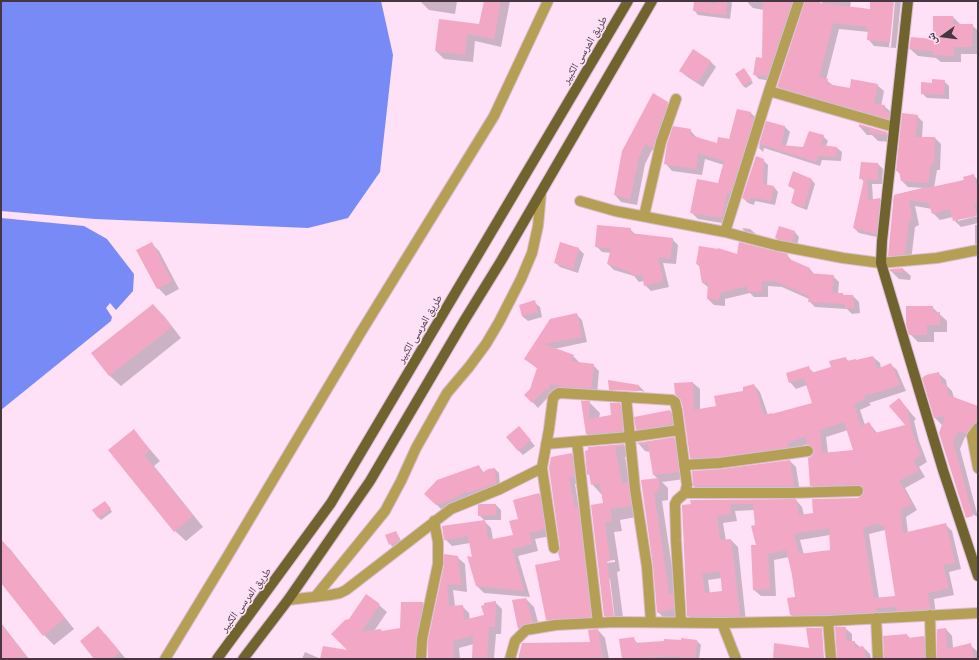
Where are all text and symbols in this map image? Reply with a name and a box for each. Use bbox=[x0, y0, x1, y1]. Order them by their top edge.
street label: طريق المرسى الكبير bbox=[559, 13, 611, 87]
north arrow bbox=[923, 16, 963, 56]
text: ش bbox=[922, 32, 940, 47]
street label: طريق المرسى الكبير bbox=[394, 292, 446, 366]
street label: طريق المرسى الكبير bbox=[217, 565, 275, 635]

